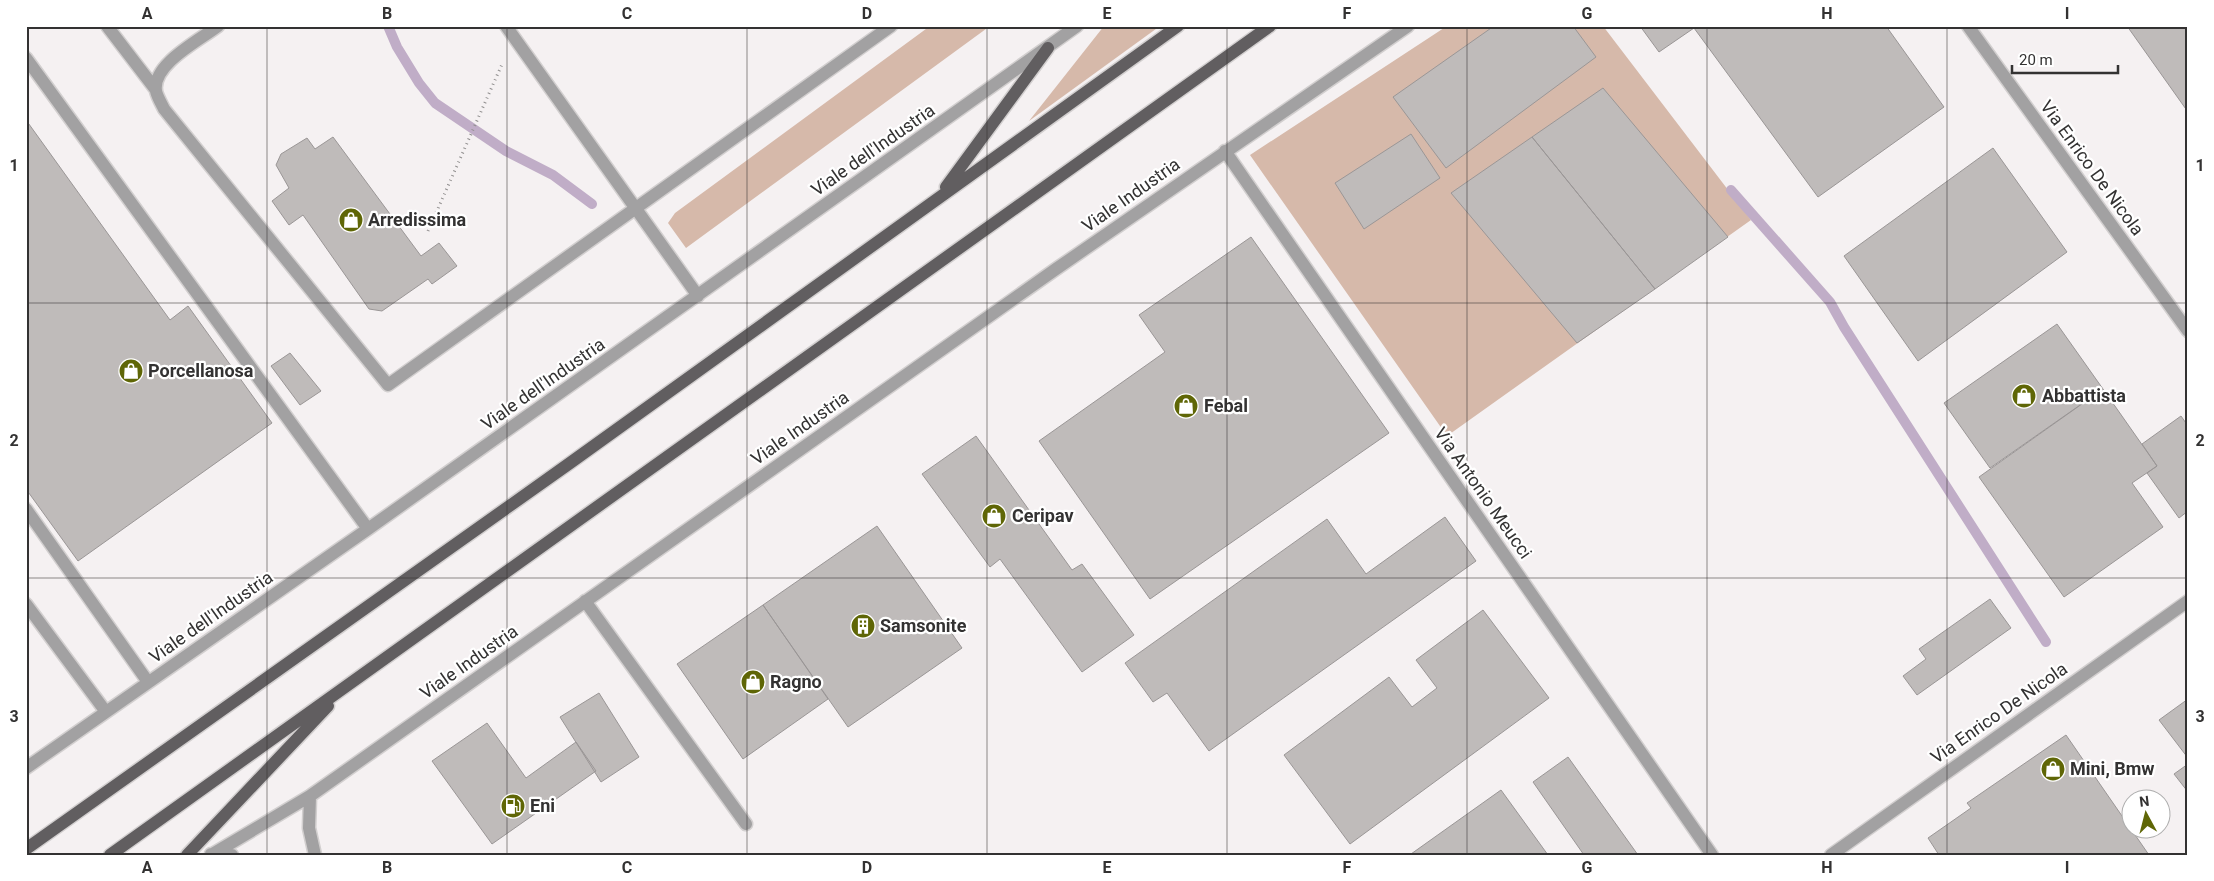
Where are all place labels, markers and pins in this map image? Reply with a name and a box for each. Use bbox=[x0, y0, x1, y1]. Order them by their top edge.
shop icon: Arredissima bbox=[338, 207, 364, 233]
place label: Arredissima bbox=[368, 209, 467, 230]
shop icon: Porcellanosa bbox=[118, 358, 144, 384]
place label: Porcellanosa bbox=[148, 360, 254, 381]
shop icon: Abbattista bbox=[2011, 383, 2037, 409]
place label: Abbattista bbox=[2042, 385, 2126, 406]
shop icon: Febal bbox=[1173, 393, 1199, 419]
place label: Febal bbox=[1204, 395, 1248, 416]
shop icon: Ceripav bbox=[981, 503, 1007, 529]
place label: Ceripav bbox=[1012, 505, 1074, 526]
building icon: Samsonite bbox=[850, 613, 876, 639]
place label: Samsonite bbox=[880, 615, 967, 636]
shop icon: Ragno bbox=[740, 669, 766, 695]
place label: Ragno bbox=[770, 671, 822, 692]
shop icon: Mini, Bmw bbox=[2040, 756, 2066, 782]
place label: Mini, Bmw bbox=[2070, 758, 2155, 779]
fuel station icon: Eni bbox=[500, 793, 526, 819]
place label: Eni bbox=[530, 795, 555, 816]

